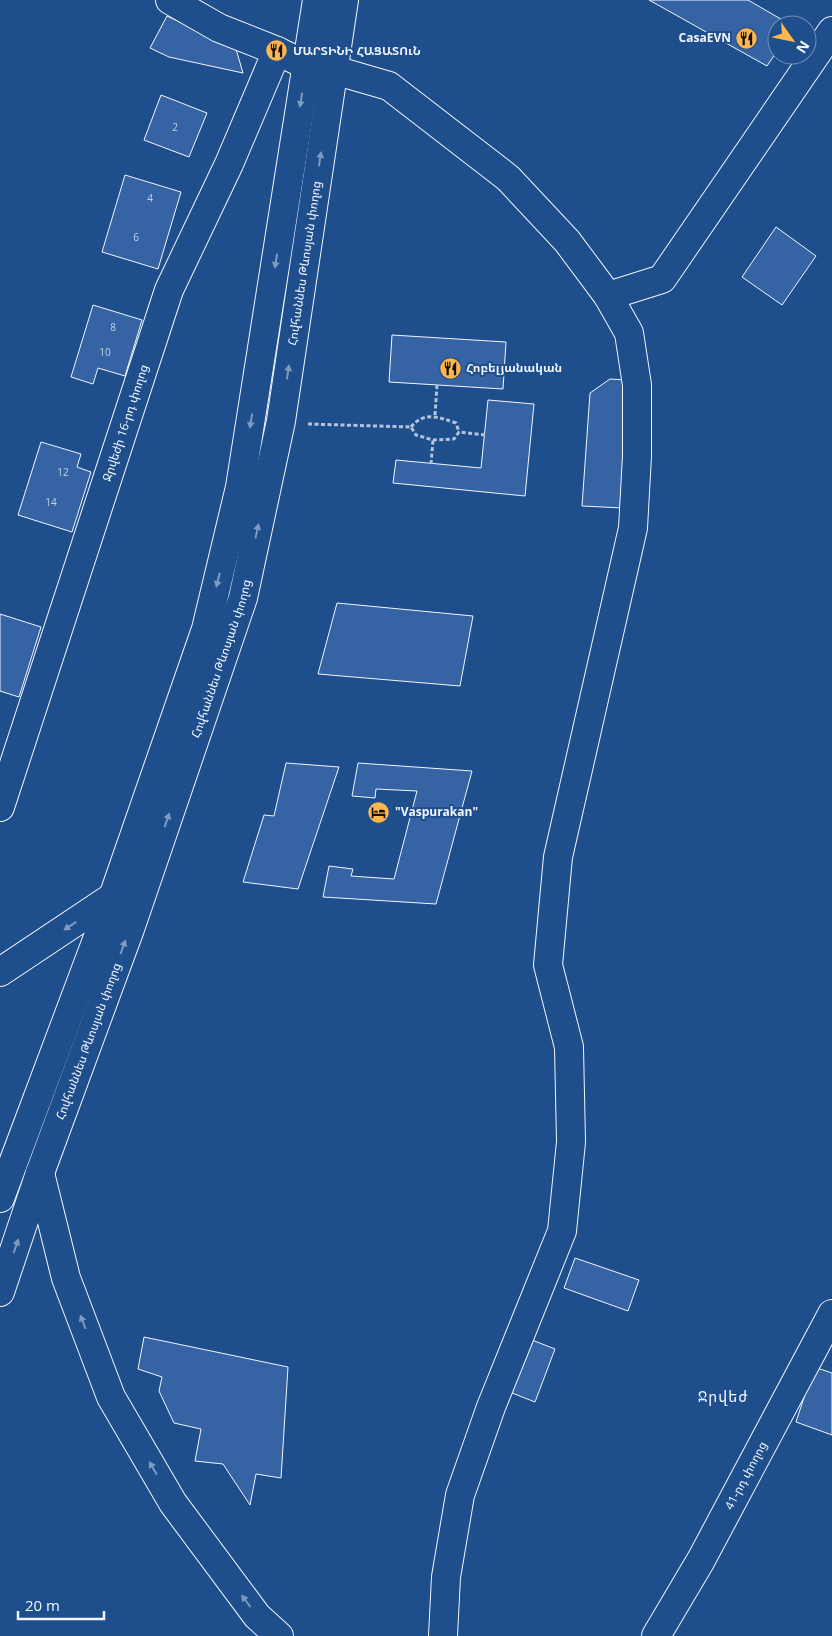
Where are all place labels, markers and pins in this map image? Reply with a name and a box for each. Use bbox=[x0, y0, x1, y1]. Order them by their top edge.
restaurant icon: CasaEVN bbox=[735, 26, 759, 50]
place label: CasaEVN bbox=[679, 29, 731, 46]
restaurant icon: ՄԱՐՏԻՆԻ ՀԱՑԱՏՈւՆ bbox=[265, 39, 289, 63]
place label: ՄԱՐՏԻՆԻ ՀԱՑԱՏՈւՆ bbox=[293, 42, 421, 59]
restaurant icon: Հոբելյանական bbox=[438, 356, 462, 380]
place label: Հոբելյանական bbox=[466, 359, 562, 376]
hotel icon: "Vaspurakan" bbox=[367, 800, 391, 824]
place label: "Vaspurakan" bbox=[395, 803, 478, 820]

